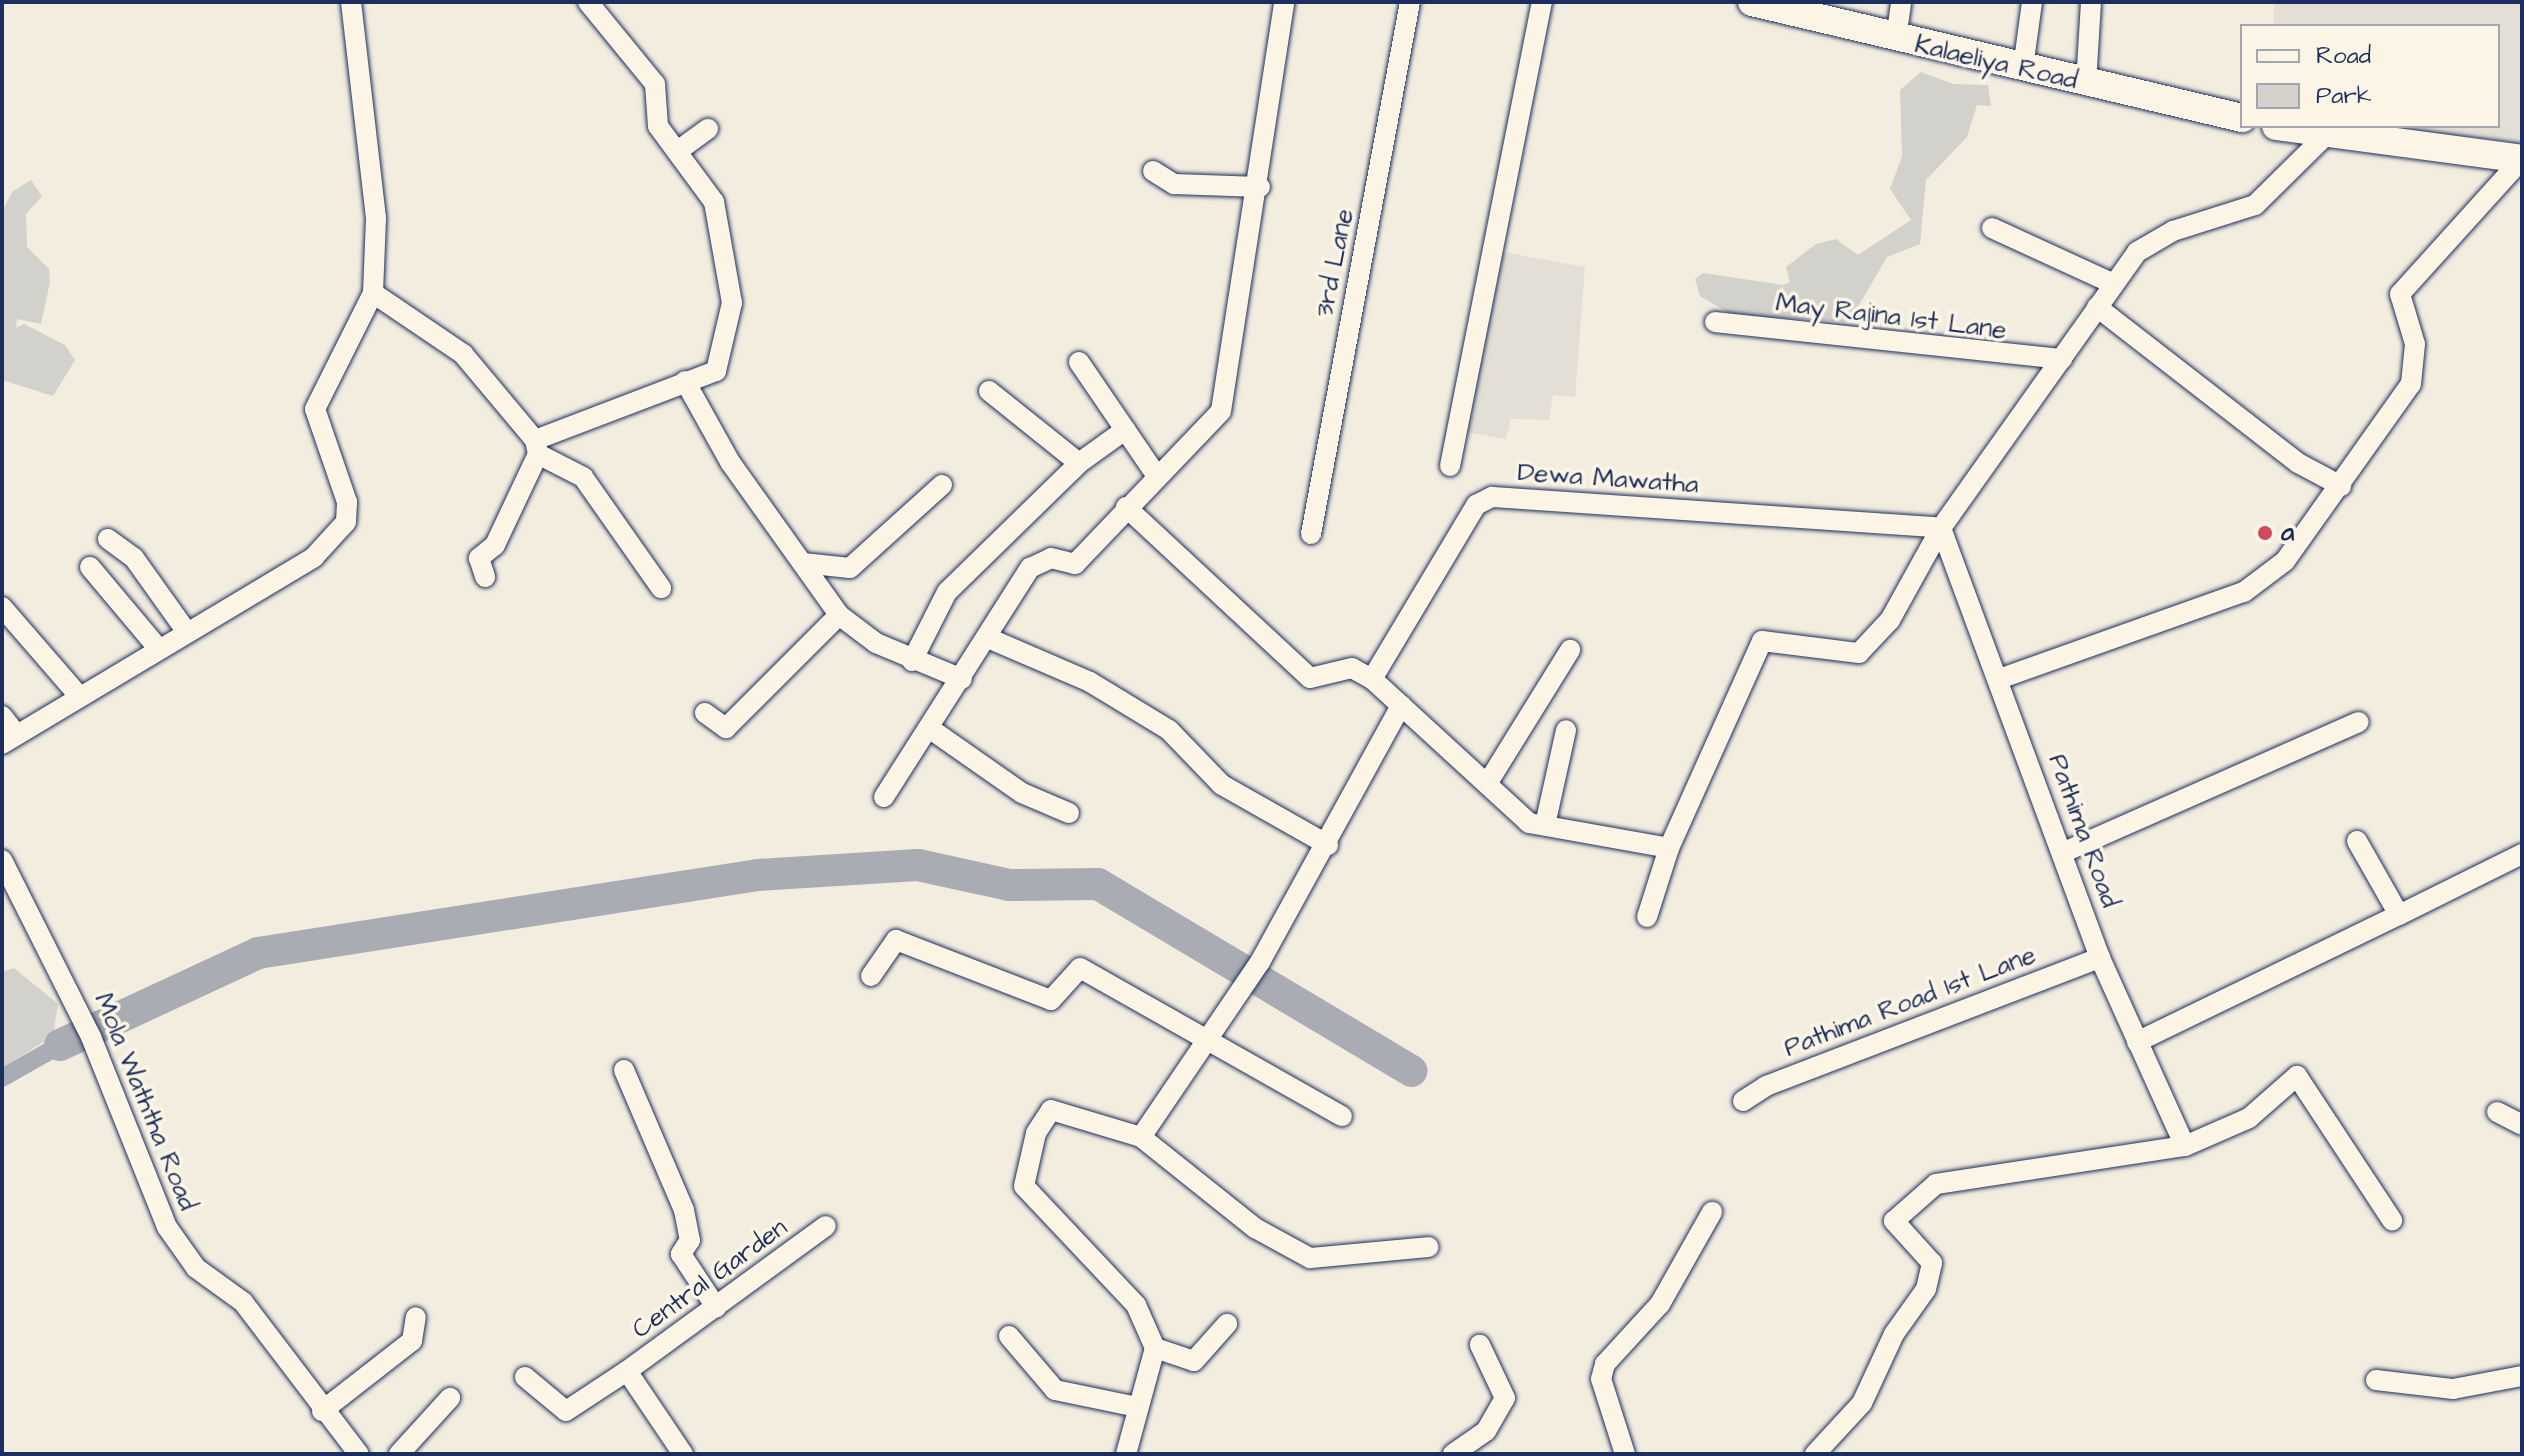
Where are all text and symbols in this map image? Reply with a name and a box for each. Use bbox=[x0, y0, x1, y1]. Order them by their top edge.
legend bbox=[2240, 24, 2500, 128]
street label: Kalaeliya Road bbox=[1912, 29, 2080, 97]
text: Road bbox=[2316, 39, 2371, 73]
text: Park bbox=[2316, 79, 2372, 113]
street label: 3rd Lane bbox=[1309, 206, 1361, 320]
street label: May Rajina 1st Lane bbox=[1774, 287, 2008, 347]
street label: Dewa Mawatha bbox=[1517, 457, 1699, 501]
place label: a bbox=[2281, 517, 2294, 549]
marker: a bbox=[2256, 524, 2274, 542]
street label: Pathima Road bbox=[2041, 750, 2125, 912]
street label: Pathima Road 1st Lane bbox=[1780, 940, 2040, 1064]
street label: Mola Waththa Road bbox=[87, 989, 203, 1215]
street label: Central Garden bbox=[626, 1212, 794, 1346]

